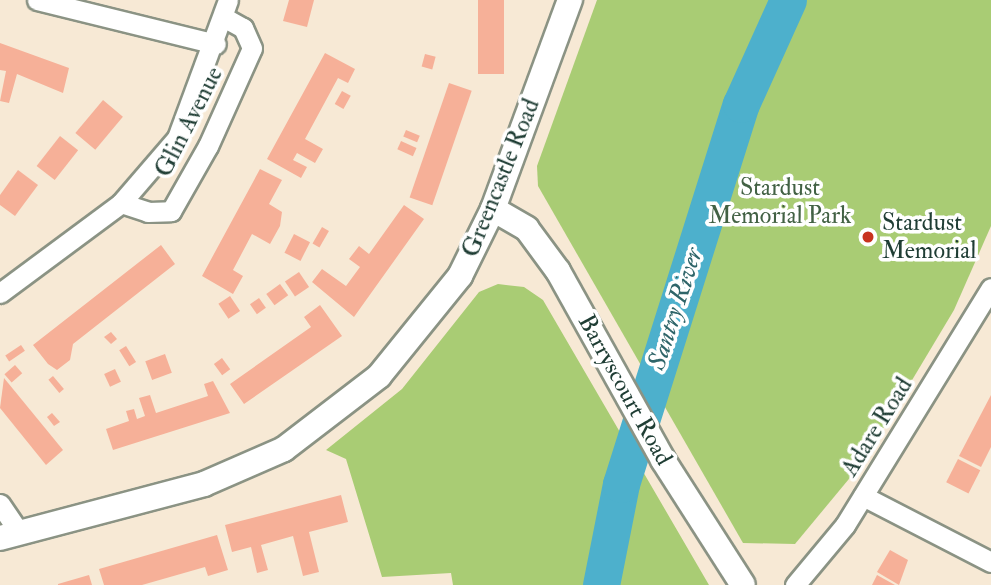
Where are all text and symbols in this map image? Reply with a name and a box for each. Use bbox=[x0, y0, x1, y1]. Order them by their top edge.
street label: Glin Avenue bbox=[149, 62, 229, 182]
street label: Greencastle Road bbox=[456, 95, 546, 261]
park label: Stardust Memorial Park bbox=[708, 174, 852, 230]
place label: Stardust Memorial bbox=[882, 209, 976, 265]
marker: Stardust Memorial bbox=[860, 229, 876, 245]
water label: Santry River bbox=[642, 244, 710, 374]
street label: Barryscourt Road bbox=[572, 310, 678, 470]
street label: Adare Road bbox=[835, 372, 919, 482]

